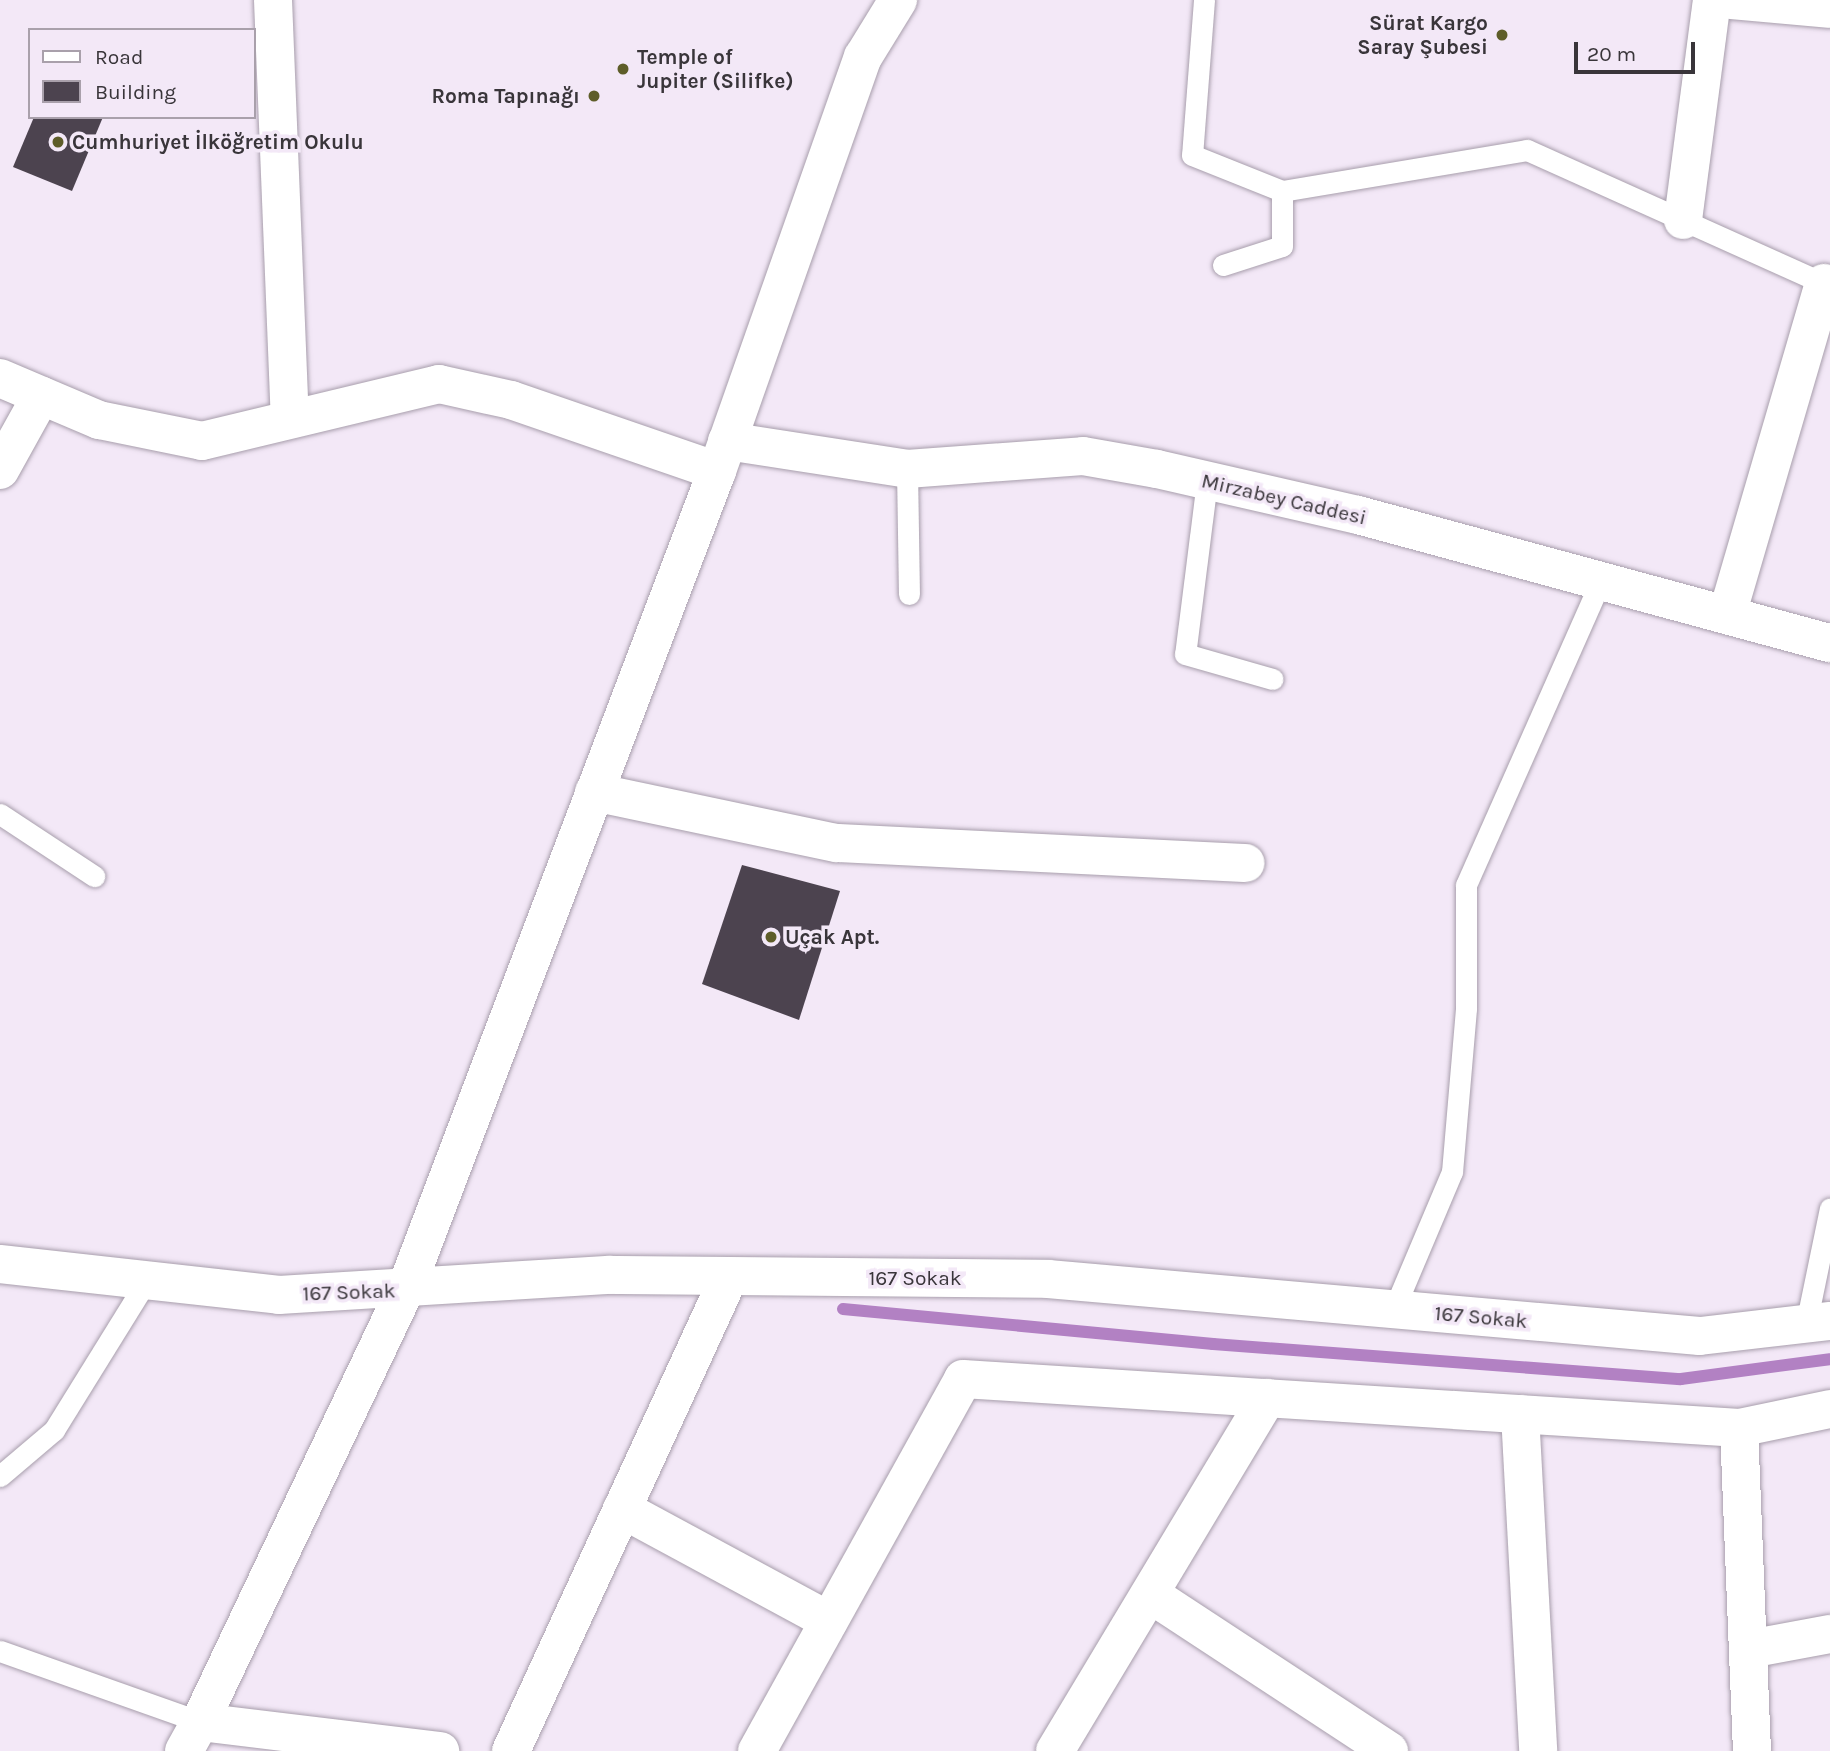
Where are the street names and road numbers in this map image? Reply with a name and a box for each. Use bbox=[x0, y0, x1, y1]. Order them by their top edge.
street label: Mirzabey Caddesi bbox=[1199, 468, 1369, 530]
street label: 167 Sokak bbox=[868, 1265, 962, 1291]
street label: 167 Sokak bbox=[302, 1278, 396, 1306]
street label: 167 Sokak bbox=[1433, 1300, 1529, 1334]

